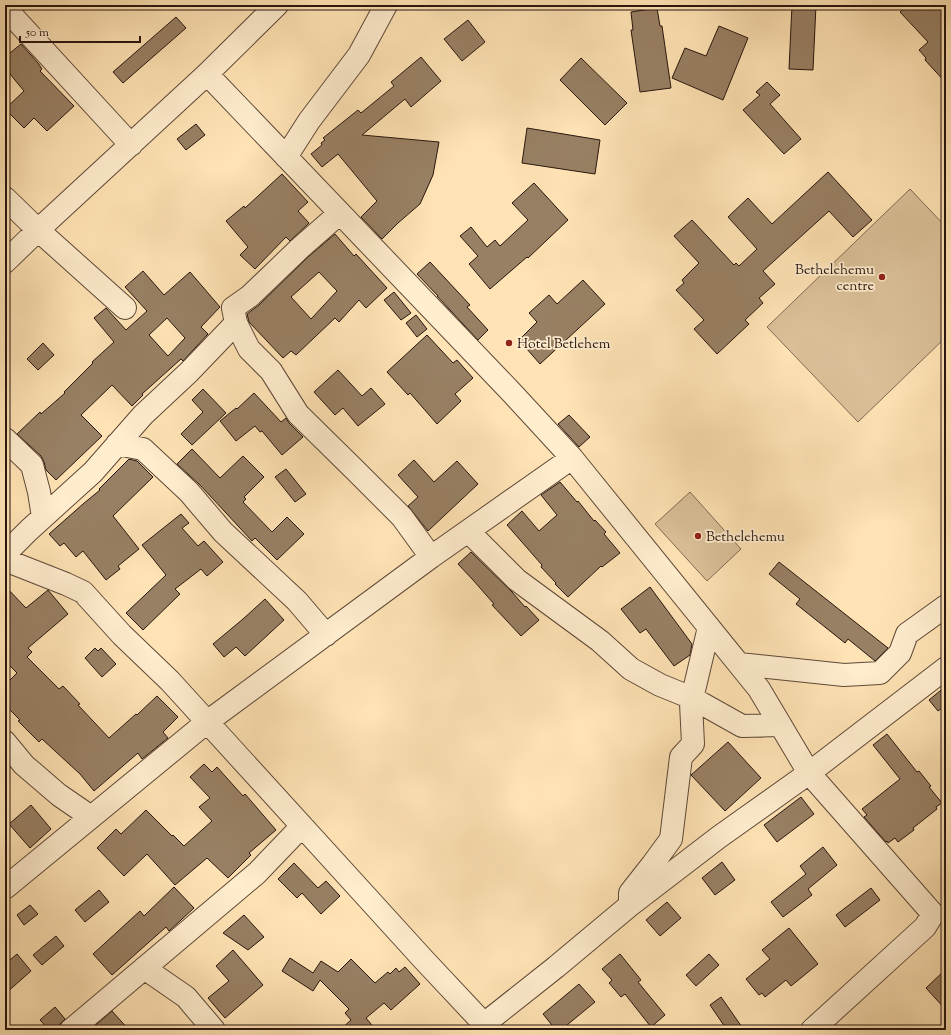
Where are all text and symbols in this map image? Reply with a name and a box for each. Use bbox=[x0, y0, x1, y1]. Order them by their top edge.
scale bar bbox=[20, 18, 140, 44]
text: 50 m bbox=[25, 24, 49, 42]
place label: Bethelehemu centre bbox=[795, 261, 874, 297]
marker: Bethelehemu centre bbox=[877, 272, 887, 282]
place label: Hotel Betlehem bbox=[517, 335, 611, 355]
marker: Hotel Betlehem bbox=[504, 338, 514, 348]
place label: Bethelehemu bbox=[706, 528, 785, 548]
marker: Bethelehemu bbox=[693, 531, 703, 541]

